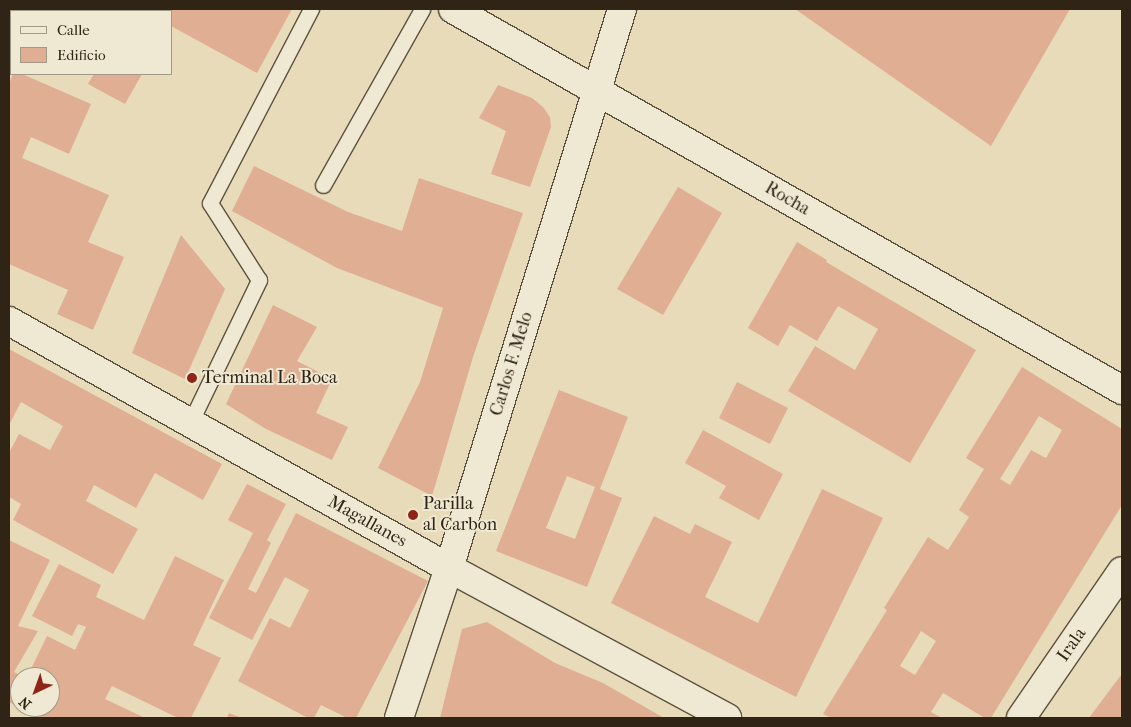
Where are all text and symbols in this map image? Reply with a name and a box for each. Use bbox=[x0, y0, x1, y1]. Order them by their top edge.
legend bbox=[10, 10, 172, 75]
text: Calle bbox=[57, 21, 90, 39]
text: Edificio bbox=[57, 46, 106, 64]
street label: Rocha bbox=[761, 178, 813, 220]
street label: Carlos F. Melo bbox=[486, 309, 538, 419]
place label: Terminal La Boca bbox=[202, 367, 337, 389]
marker: Terminal La Boca bbox=[186, 372, 198, 384]
street label: Magallanes bbox=[324, 491, 410, 553]
place label: Parilla al Carbon bbox=[423, 494, 497, 536]
marker: Parilla al Carbon bbox=[407, 509, 419, 521]
street label: Irala bbox=[1053, 624, 1091, 666]
north arrow bbox=[10, 667, 60, 717]
text: N bbox=[16, 693, 35, 713]

